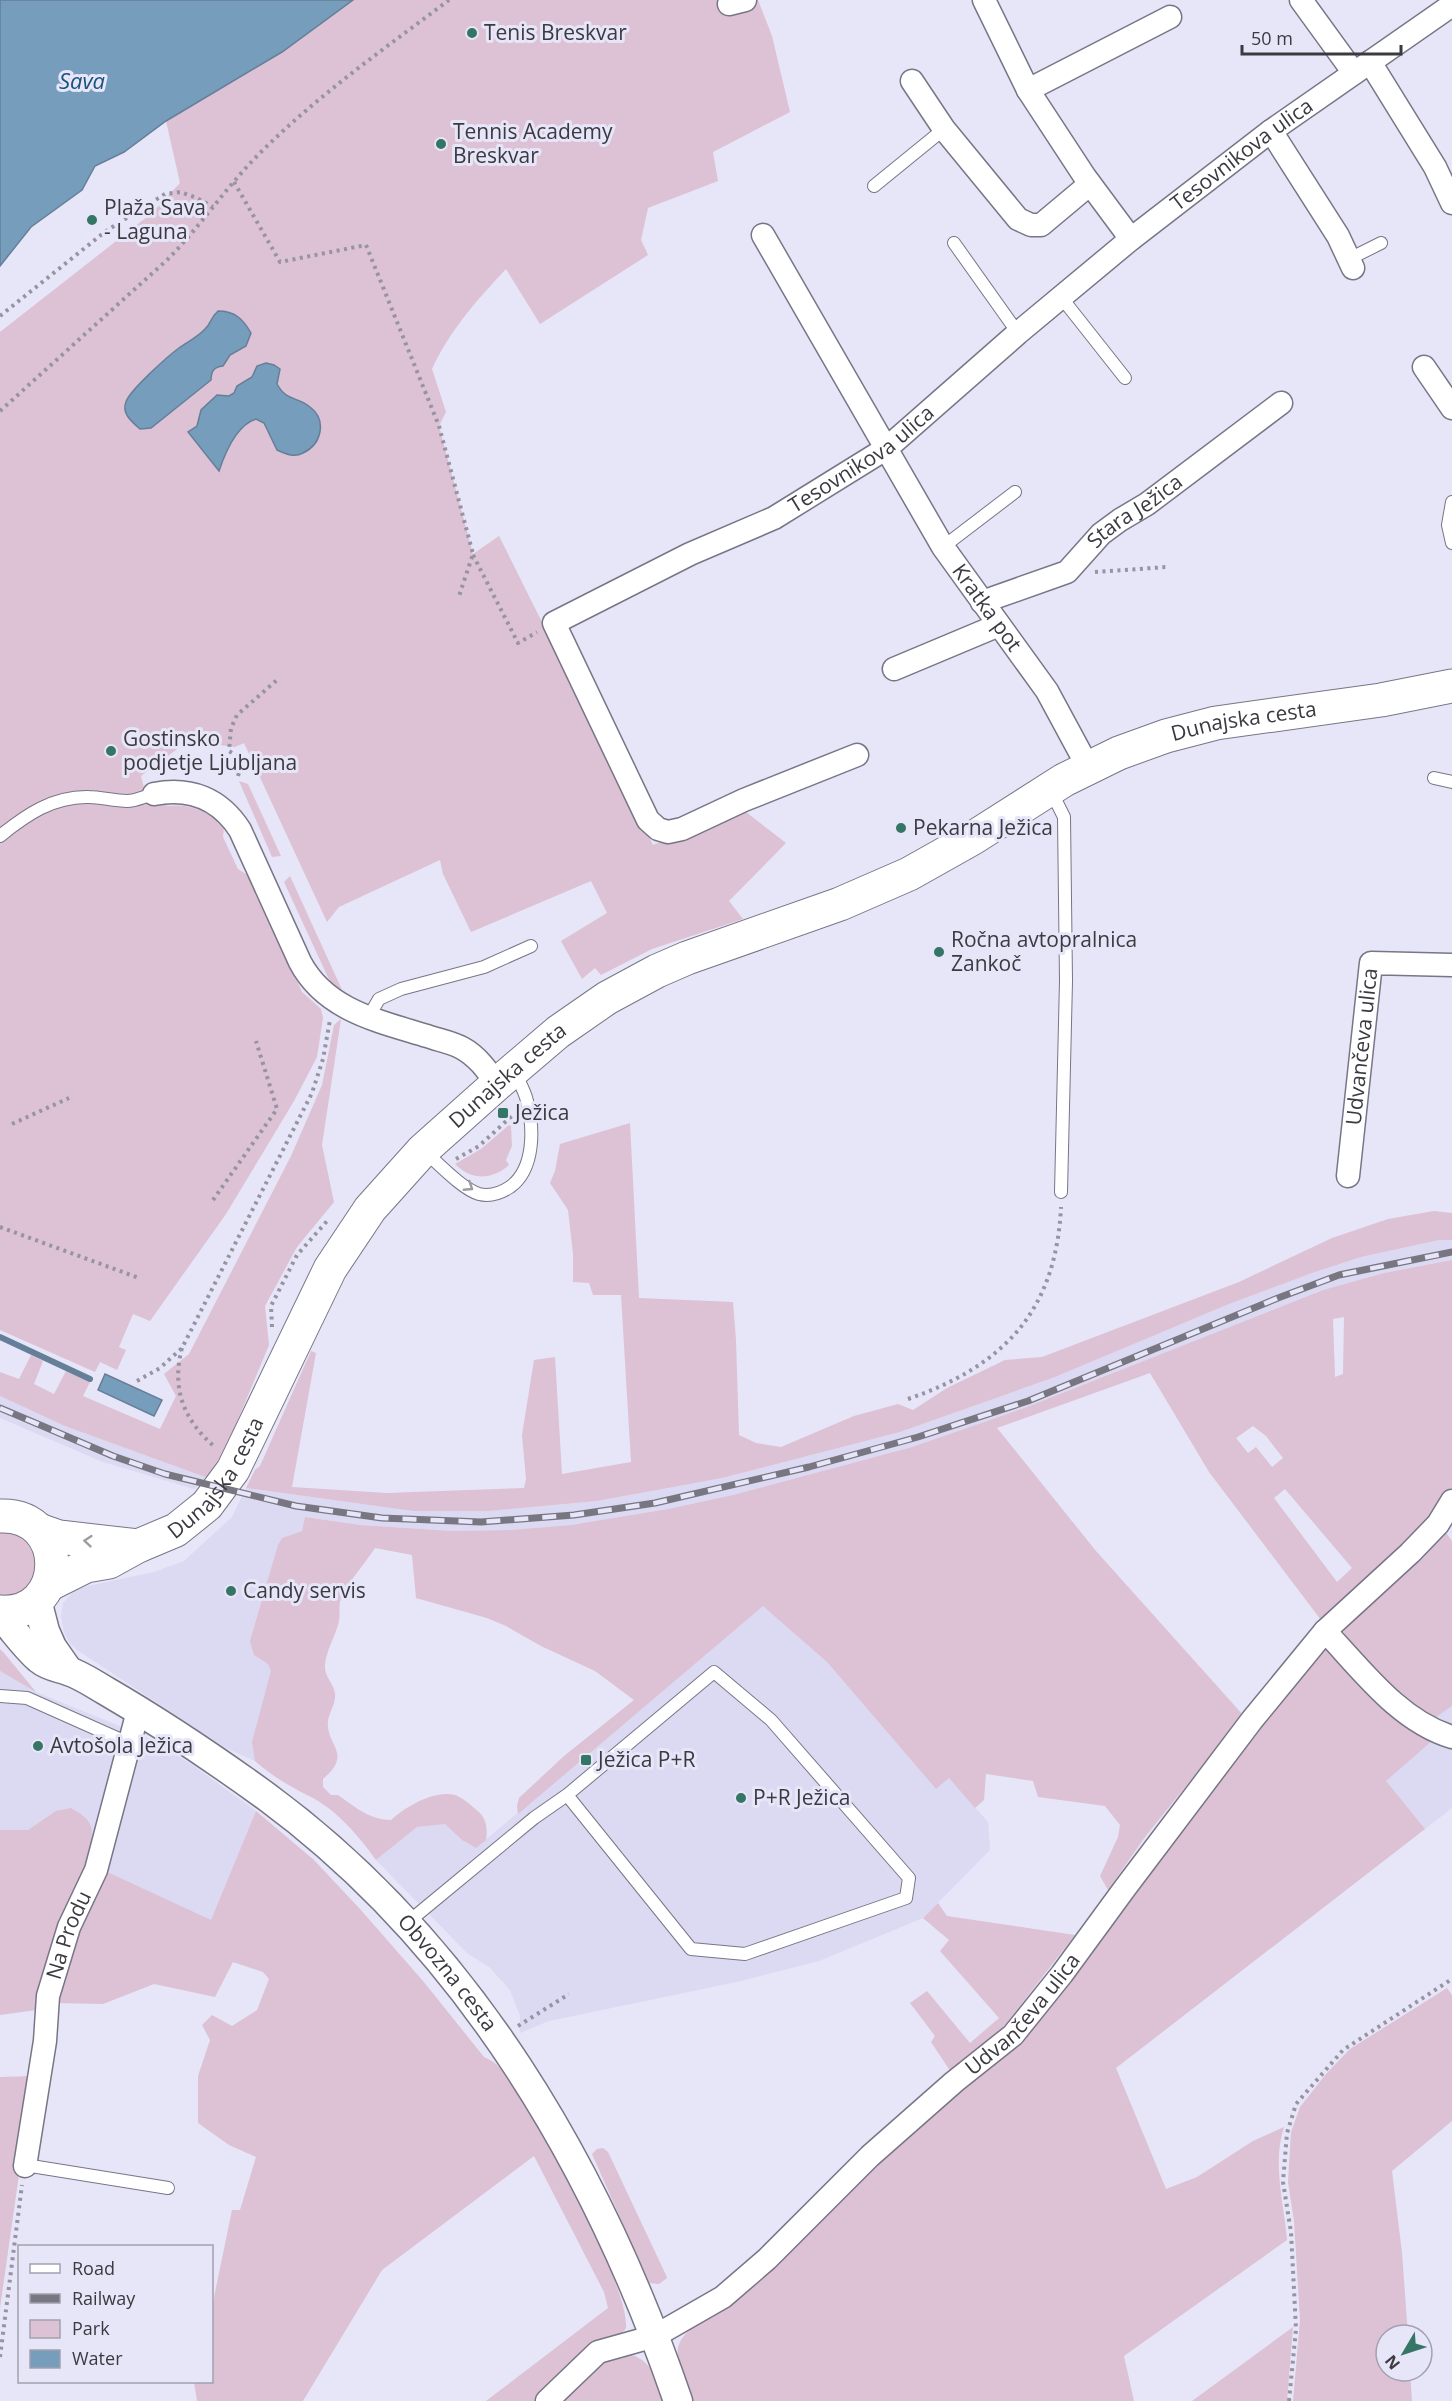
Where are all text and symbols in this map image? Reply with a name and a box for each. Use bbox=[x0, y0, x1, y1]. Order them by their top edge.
place label: Tenis Breskvar bbox=[484, 18, 627, 46]
scale bar bbox=[1242, 18, 1401, 56]
marker: Tenis Breskvar bbox=[465, 26, 479, 40]
text: 50 m bbox=[1251, 26, 1293, 50]
water label: Sava bbox=[59, 65, 105, 95]
street label: Tesovnikova ulica bbox=[1164, 91, 1318, 217]
place label: Tennis Academy Breskvar bbox=[453, 117, 613, 169]
marker: Tennis Academy Breskvar bbox=[434, 137, 448, 151]
place label: Plaža Sava - Laguna bbox=[104, 193, 206, 245]
marker: Plaža Sava - Laguna bbox=[85, 213, 99, 227]
street label: Tesovnikova ulica bbox=[783, 398, 939, 519]
street label: Stara Ježica bbox=[1080, 467, 1188, 553]
street label: Kratka pot bbox=[946, 558, 1029, 657]
street label: Dunajska cesta bbox=[1168, 694, 1318, 747]
place label: Gostinsko podjetje Ljubljana bbox=[123, 724, 297, 776]
marker: Gostinsko podjetje Ljubljana bbox=[104, 744, 118, 758]
place label: Pekarna Ježica bbox=[913, 813, 1053, 841]
marker: Pekarna Ježica bbox=[894, 821, 908, 835]
place label: Ročna avtopralnica Zankoč bbox=[951, 925, 1137, 977]
marker: Ročna avtopralnica Zankoč bbox=[932, 945, 946, 959]
street label: Udvančeva ulica bbox=[1339, 967, 1383, 1127]
street label: Dunajska cesta bbox=[442, 1016, 571, 1134]
place label: Ježica bbox=[513, 1098, 569, 1126]
marker: Ježica bbox=[496, 1106, 510, 1120]
one-way arrow bbox=[462, 1180, 473, 1191]
street label: Dunajska cesta bbox=[161, 1412, 269, 1544]
one-way arrow bbox=[83, 1535, 93, 1548]
place label: Candy servis bbox=[243, 1576, 366, 1604]
marker: Candy servis bbox=[224, 1584, 238, 1598]
place label: Avtošola Ježica bbox=[50, 1731, 193, 1759]
marker: Avtošola Ježica bbox=[31, 1739, 45, 1753]
place label: Ježica P+R bbox=[596, 1745, 695, 1773]
marker: Ježica P+R bbox=[579, 1753, 593, 1767]
place label: P+R Ježica bbox=[753, 1783, 850, 1811]
marker: P+R Ježica bbox=[734, 1791, 748, 1805]
street label: Na Produ bbox=[39, 1886, 97, 1983]
street label: Obvozna cesta bbox=[392, 1908, 504, 2036]
street label: Udvančeva ulica bbox=[959, 1947, 1086, 2081]
legend bbox=[18, 2245, 213, 2383]
text: Road bbox=[72, 2256, 115, 2280]
text: Railway bbox=[72, 2286, 136, 2310]
text: Park bbox=[72, 2316, 110, 2340]
north arrow bbox=[1374, 2323, 1434, 2383]
text: Water bbox=[72, 2346, 123, 2370]
text: N bbox=[1380, 2350, 1405, 2374]

